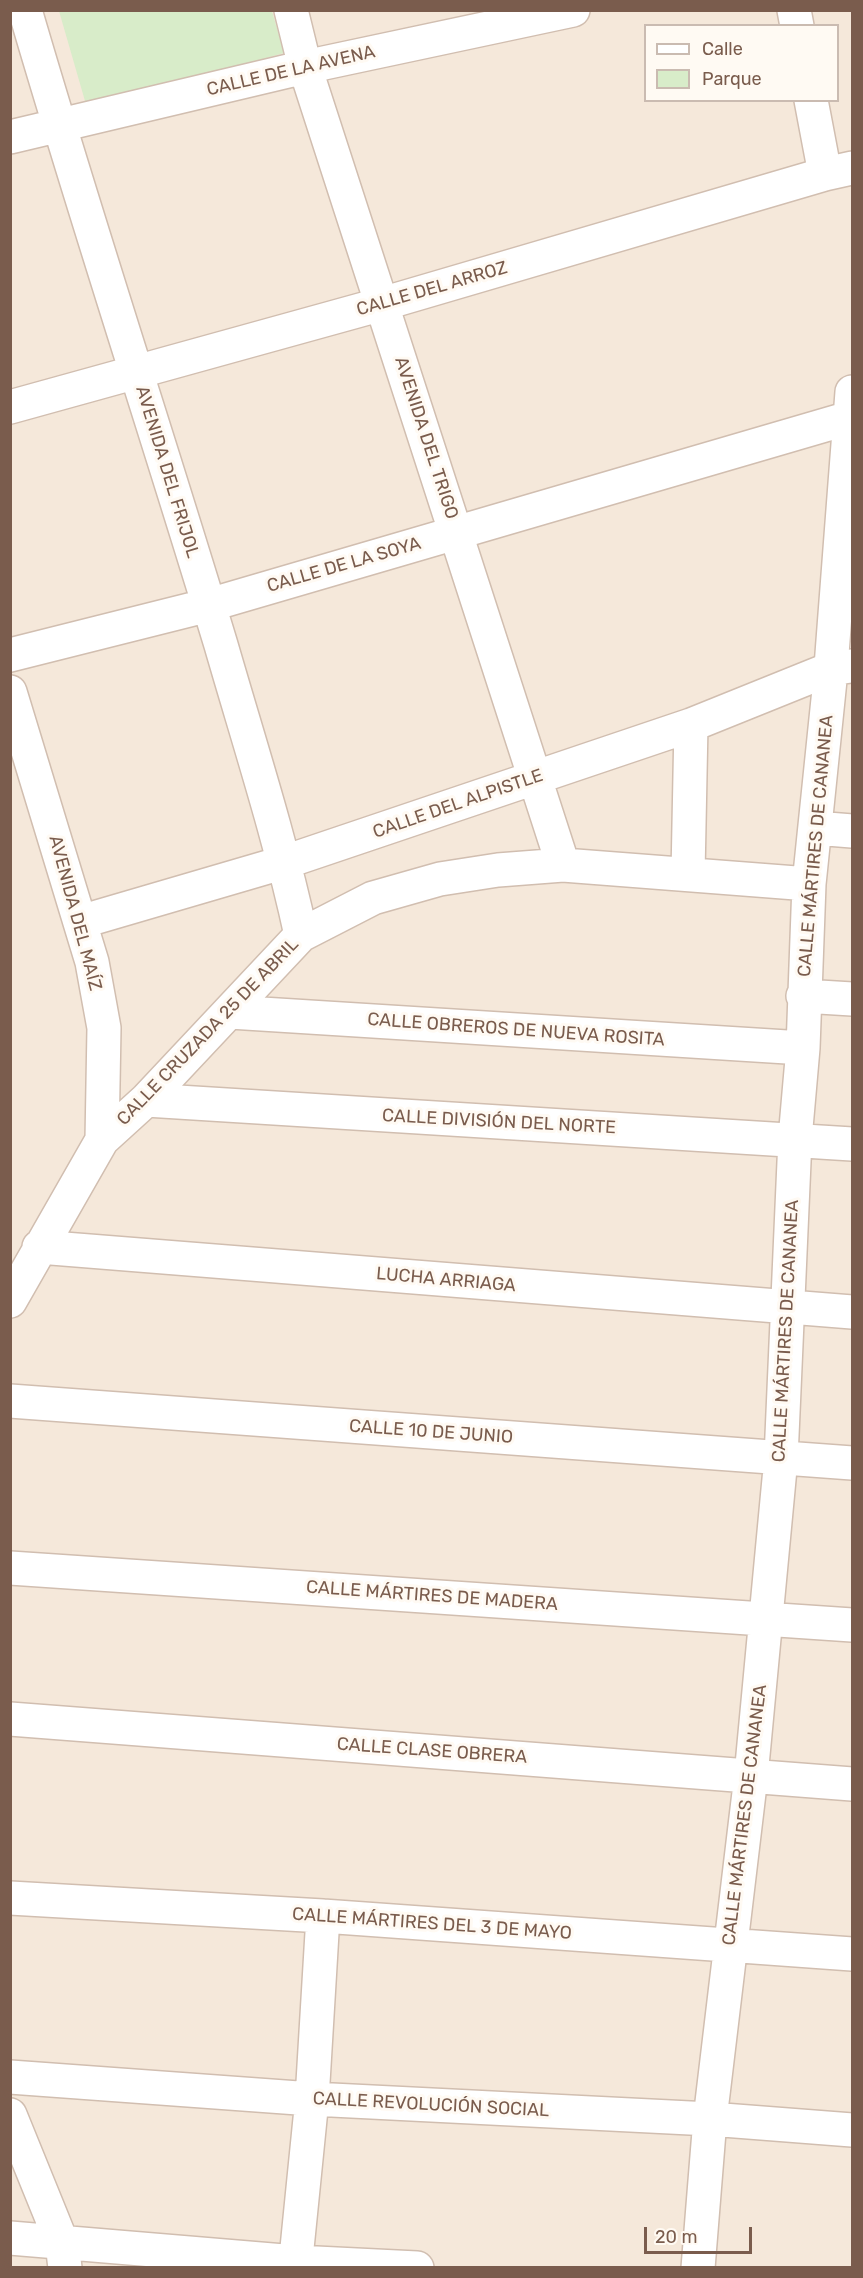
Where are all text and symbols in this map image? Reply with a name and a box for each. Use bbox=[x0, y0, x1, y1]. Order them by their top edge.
legend bbox=[644, 24, 839, 102]
text: Calle bbox=[702, 38, 743, 60]
street label: CALLE DE LA AVENA bbox=[205, 41, 377, 101]
text: Parque bbox=[702, 68, 762, 90]
street label: CALLE DEL ARROZ bbox=[354, 257, 510, 321]
street label: AVENIDA DEL TRIGO bbox=[390, 354, 462, 522]
street label: AVENIDA DEL FRIJOL bbox=[131, 383, 203, 561]
street label: CALLE DE LA SOYA bbox=[265, 533, 423, 597]
street label: CALLE MÁRTIRES DE CANANEA bbox=[794, 714, 838, 978]
street label: CALLE DEL ALPISTLE bbox=[370, 765, 546, 843]
street label: AVENIDA DEL MAÍZ bbox=[44, 833, 106, 993]
street label: CALLE CRUZADA 25 DE ABRIL bbox=[113, 934, 303, 1130]
street label: CALLE OBREROS DE NUEVA ROSITA bbox=[367, 1009, 665, 1051]
street label: CALLE DIVISIÓN DEL NORTE bbox=[381, 1105, 617, 1139]
street label: CALLE MÁRTIRES DE CANANEA bbox=[768, 1199, 804, 1463]
street label: LUCHA ARRIAGA bbox=[375, 1263, 517, 1297]
street label: CALLE 10 DE JUNIO bbox=[348, 1415, 514, 1449]
street label: CALLE MÁRTIRES DE MADERA bbox=[305, 1576, 559, 1616]
street label: CALLE MÁRTIRES DE CANANEA bbox=[718, 1683, 772, 1947]
street label: CALLE CLASE OBRERA bbox=[336, 1734, 528, 1768]
street label: CALLE MÁRTIRES DEL 3 DE MAYO bbox=[291, 1903, 573, 1945]
street label: CALLE REVOLUCIÓN SOCIAL bbox=[312, 2088, 550, 2122]
scale bar bbox=[647, 2215, 755, 2253]
text: 20 m bbox=[655, 2226, 697, 2248]

